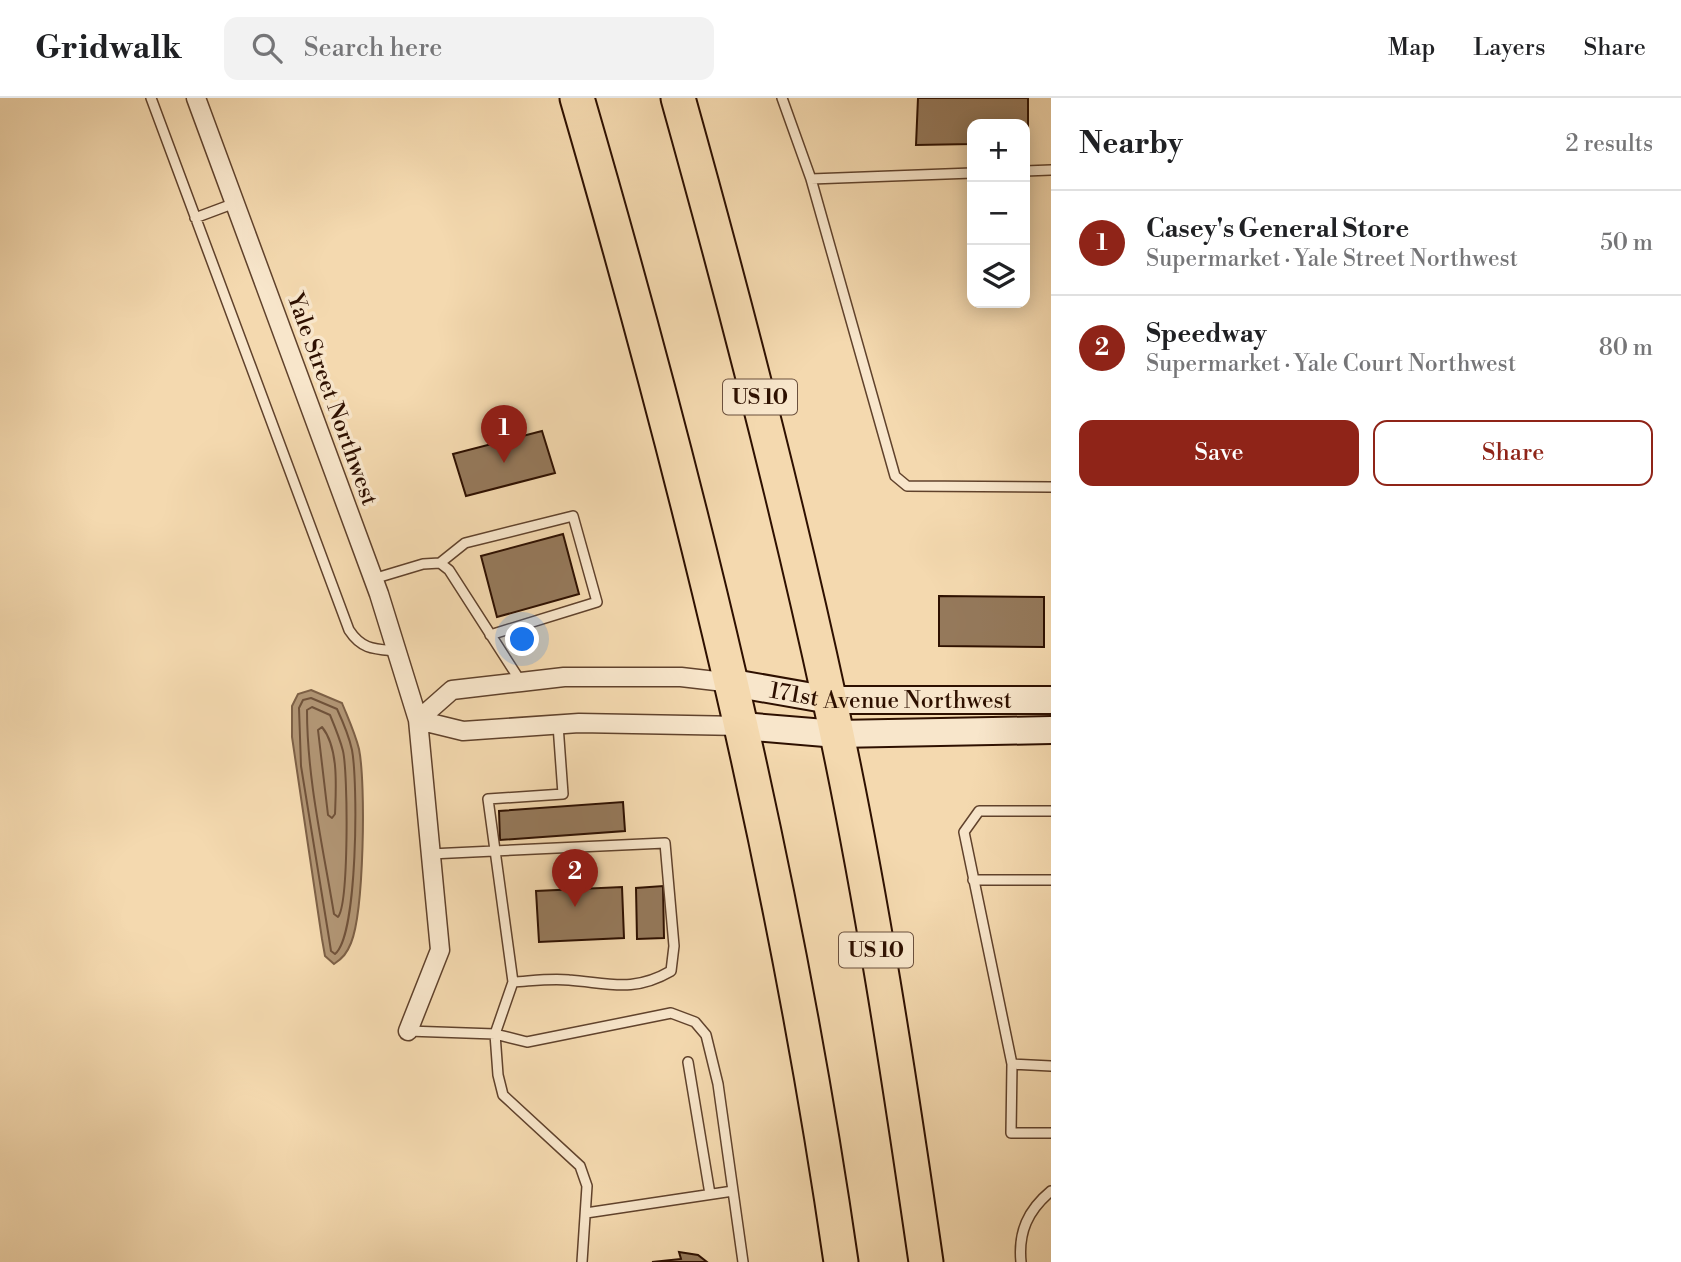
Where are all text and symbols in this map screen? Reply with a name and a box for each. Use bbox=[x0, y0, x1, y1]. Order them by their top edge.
search box bbox=[224, 17, 714, 80]
text: Gridwalk bbox=[35, 28, 182, 69]
icon: search bbox=[248, 29, 286, 67]
text: Search here bbox=[304, 32, 442, 64]
text: Map bbox=[1388, 33, 1435, 63]
text: Layers bbox=[1473, 33, 1545, 63]
text: Share bbox=[1583, 33, 1646, 63]
map controls bbox=[967, 119, 1030, 308]
button: + bbox=[967, 119, 1030, 182]
text: Nearby bbox=[1079, 125, 1183, 163]
text: 2 results bbox=[1566, 130, 1653, 158]
button: − bbox=[967, 182, 1030, 245]
text: Casey's General Store bbox=[1146, 213, 1409, 245]
text: 1 bbox=[1096, 229, 1108, 257]
text: 50 m bbox=[1600, 229, 1653, 257]
button: layers bbox=[967, 245, 1030, 308]
text: Supermarket · Yale Street Northwest bbox=[1146, 245, 1518, 273]
street label: Yale Street Northwest bbox=[280, 288, 384, 509]
text: Speedway bbox=[1146, 318, 1267, 350]
text: 2 bbox=[1095, 334, 1109, 362]
text: 80 m bbox=[1599, 334, 1653, 362]
text: Supermarket · Yale Court Northwest bbox=[1146, 350, 1516, 378]
road number: US 10 bbox=[723, 380, 797, 414]
pin: 1 bbox=[481, 405, 527, 463]
button: Save bbox=[1079, 420, 1359, 486]
button: Share bbox=[1373, 420, 1653, 486]
your location bbox=[505, 622, 539, 656]
street label: 171st Avenue Northwest bbox=[767, 677, 1012, 715]
pin: 2 bbox=[552, 849, 598, 907]
road number: US 10 bbox=[839, 932, 913, 968]

